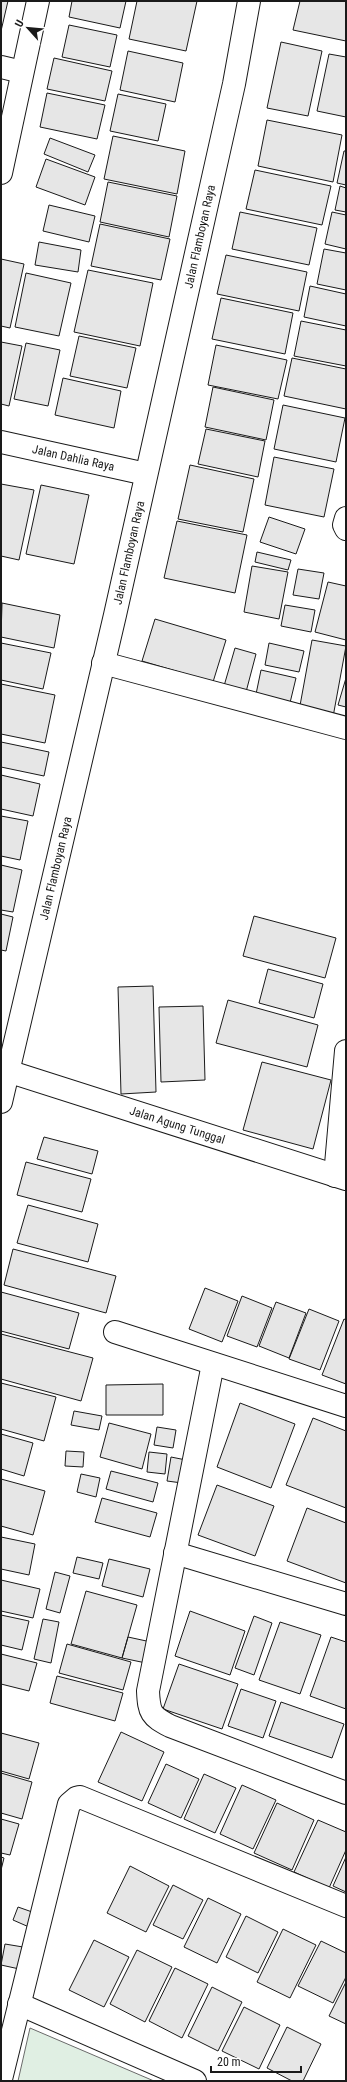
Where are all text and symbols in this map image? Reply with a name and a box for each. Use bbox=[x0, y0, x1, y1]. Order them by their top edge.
north arrow bbox=[8, 8, 48, 48]
text: U bbox=[12, 18, 27, 29]
street label: Jalan Flamboyan Raya bbox=[181, 183, 218, 290]
street label: Jalan Dahlia Raya bbox=[31, 442, 116, 474]
street label: Jalan Flamboyan Raya bbox=[111, 499, 147, 606]
street label: Jalan Flamboyan Raya bbox=[37, 815, 75, 921]
street label: Jalan Agung Tunggal bbox=[128, 1103, 227, 1147]
scale bar bbox=[211, 2048, 301, 2074]
text: 20 m bbox=[217, 2055, 241, 2069]

